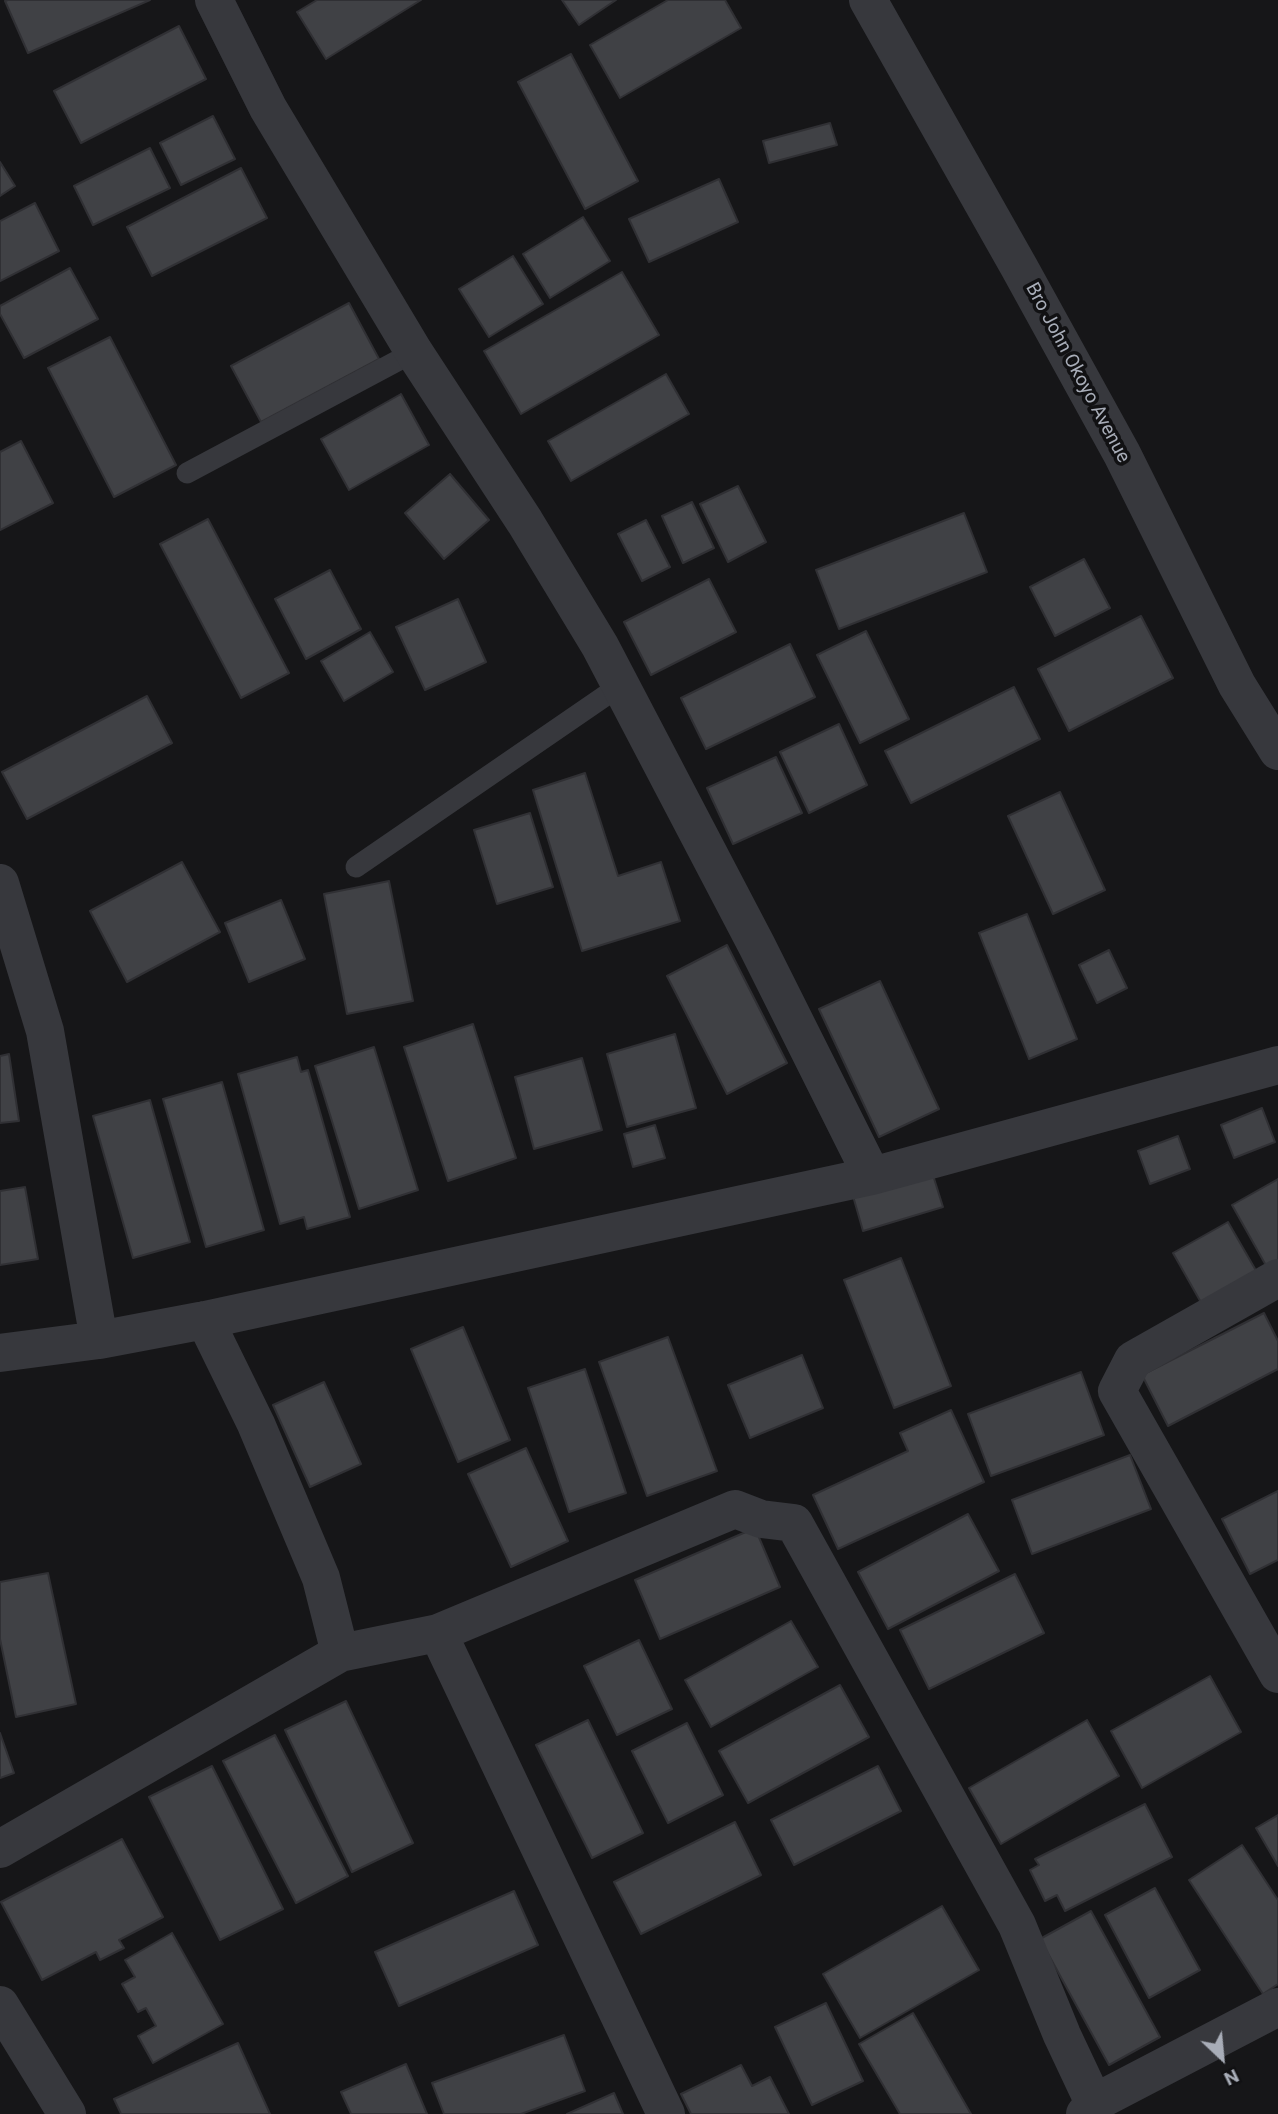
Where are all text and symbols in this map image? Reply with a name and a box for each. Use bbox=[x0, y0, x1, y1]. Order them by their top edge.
street label: Bro John Okoyo Avenue bbox=[1020, 279, 1134, 467]
north arrow bbox=[1187, 2023, 1257, 2093]
text: N bbox=[1220, 2064, 1242, 2091]

